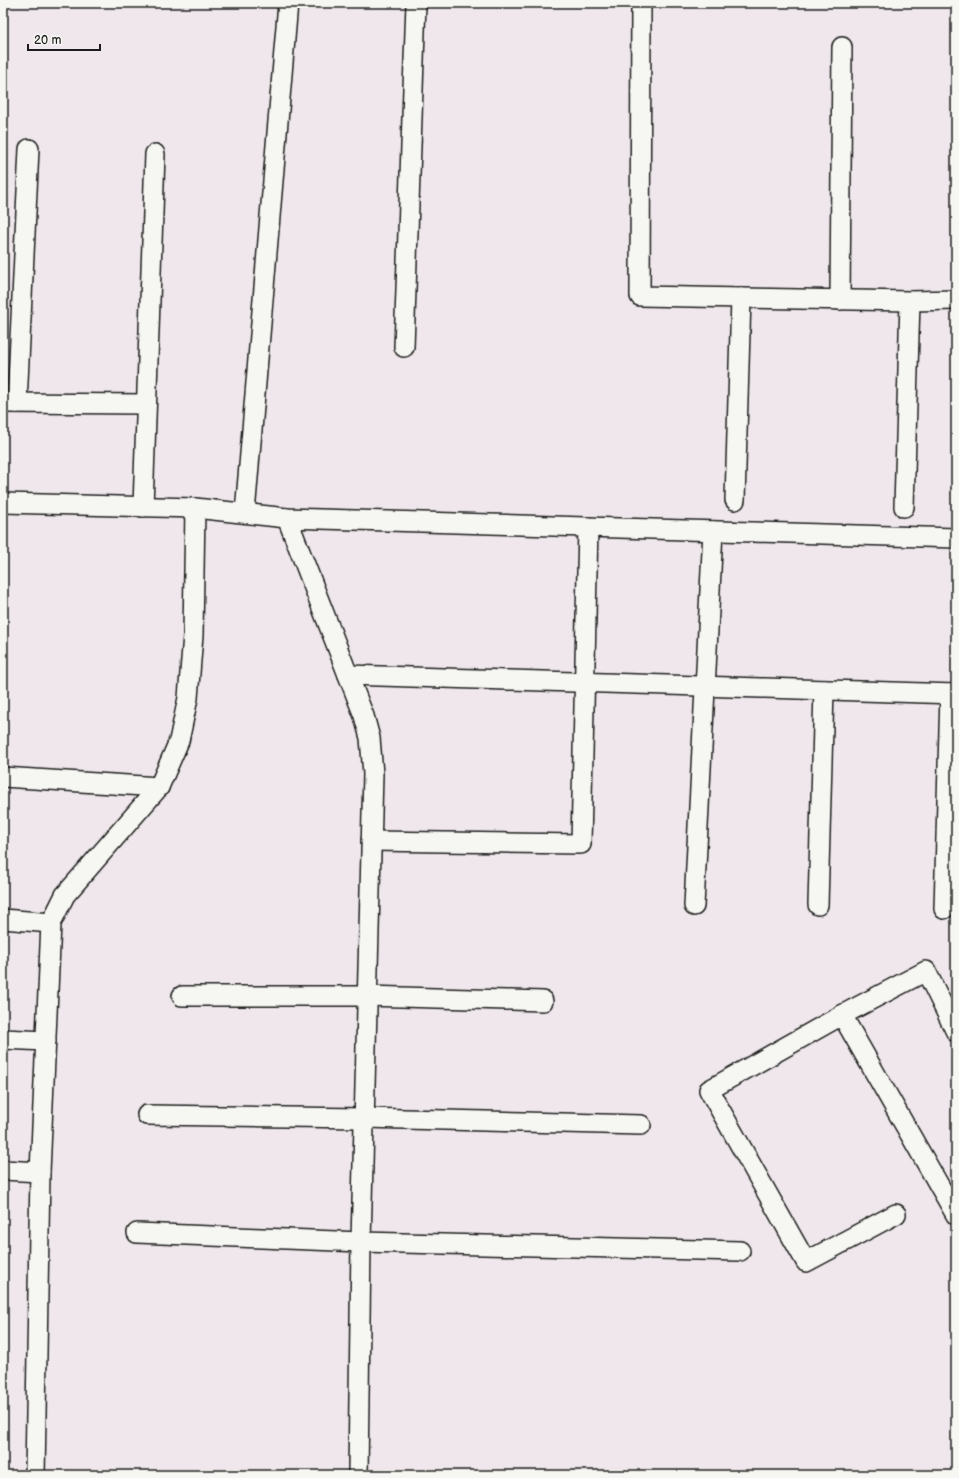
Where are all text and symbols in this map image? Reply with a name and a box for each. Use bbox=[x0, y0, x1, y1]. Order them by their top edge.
scale bar bbox=[28, 26, 100, 52]
text: 20 m bbox=[34, 33, 61, 48]

